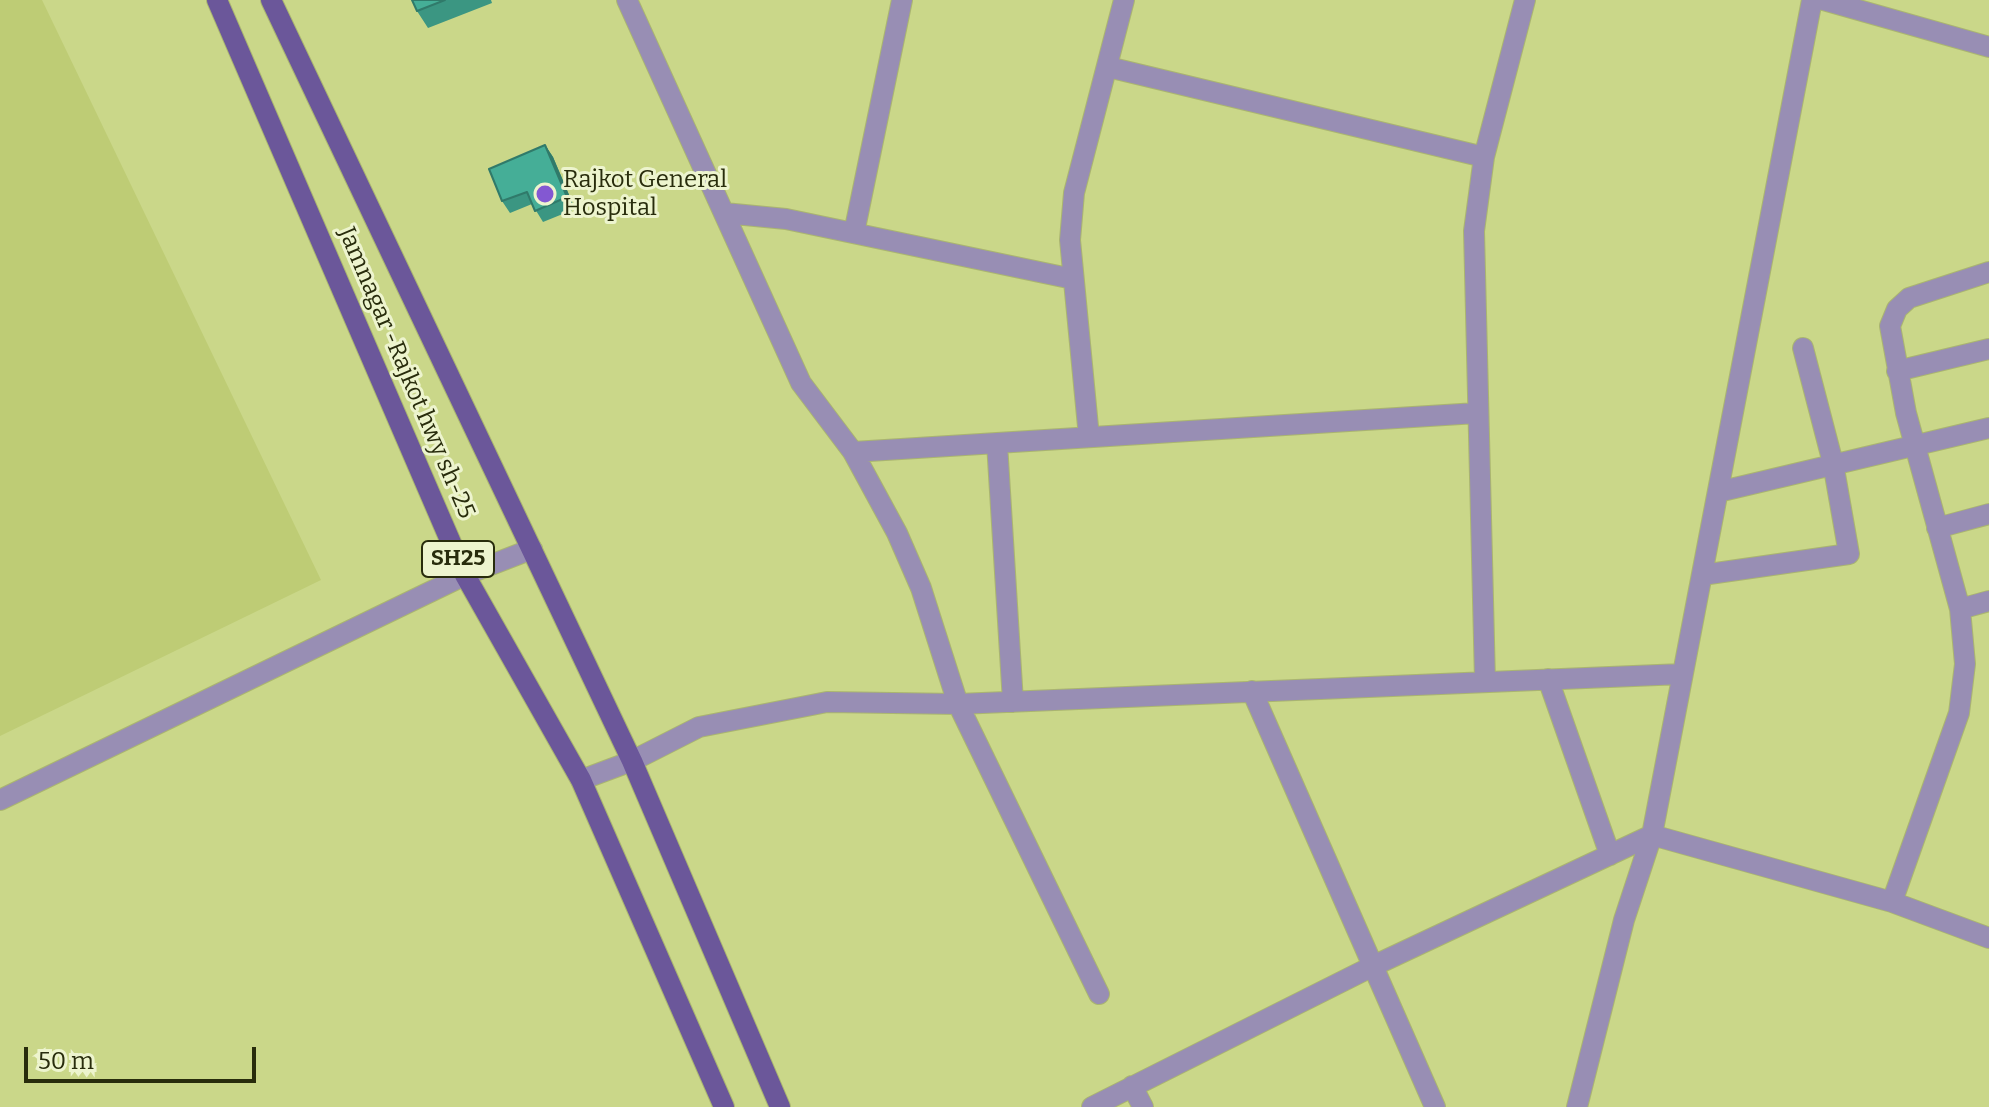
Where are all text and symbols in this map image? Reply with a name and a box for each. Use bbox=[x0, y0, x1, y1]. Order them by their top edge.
place label: Rajkot General Hospital bbox=[563, 166, 727, 222]
marker: Rajkot General Hospital bbox=[534, 183, 556, 205]
street label: Jamnagar -Rajkot hwy sh-25 bbox=[331, 223, 481, 523]
road number: SH25 bbox=[422, 541, 494, 577]
scale bar bbox=[28, 1031, 260, 1081]
text: 50 m bbox=[38, 1047, 94, 1075]

